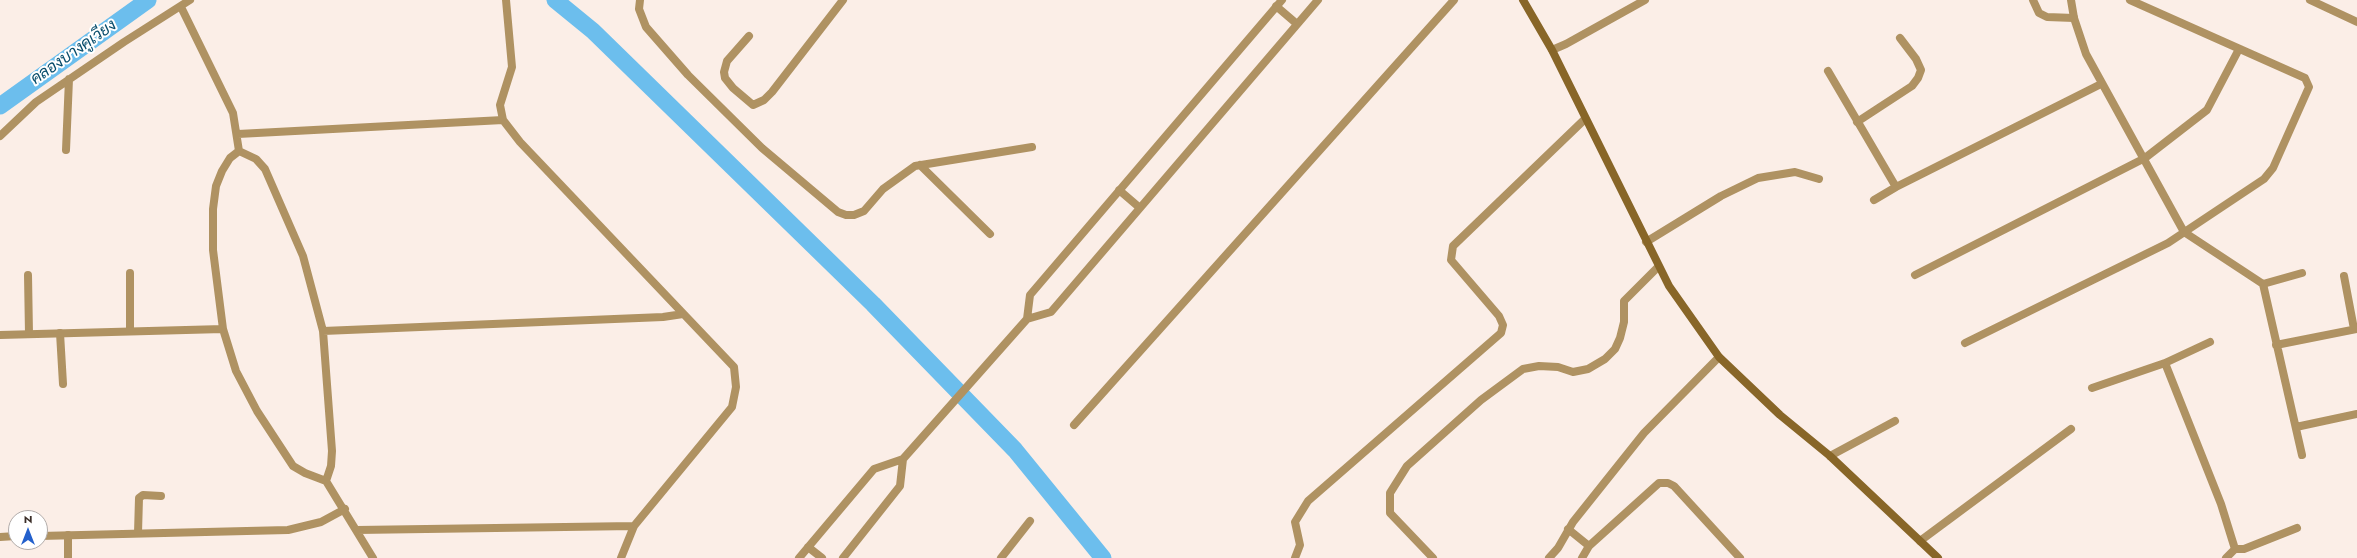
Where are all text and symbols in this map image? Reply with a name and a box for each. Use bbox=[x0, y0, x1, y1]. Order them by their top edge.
water label: คลองบางคูเวียง bbox=[27, 16, 121, 90]
north arrow bbox=[8, 510, 48, 550]
text: N bbox=[24, 511, 32, 527]

